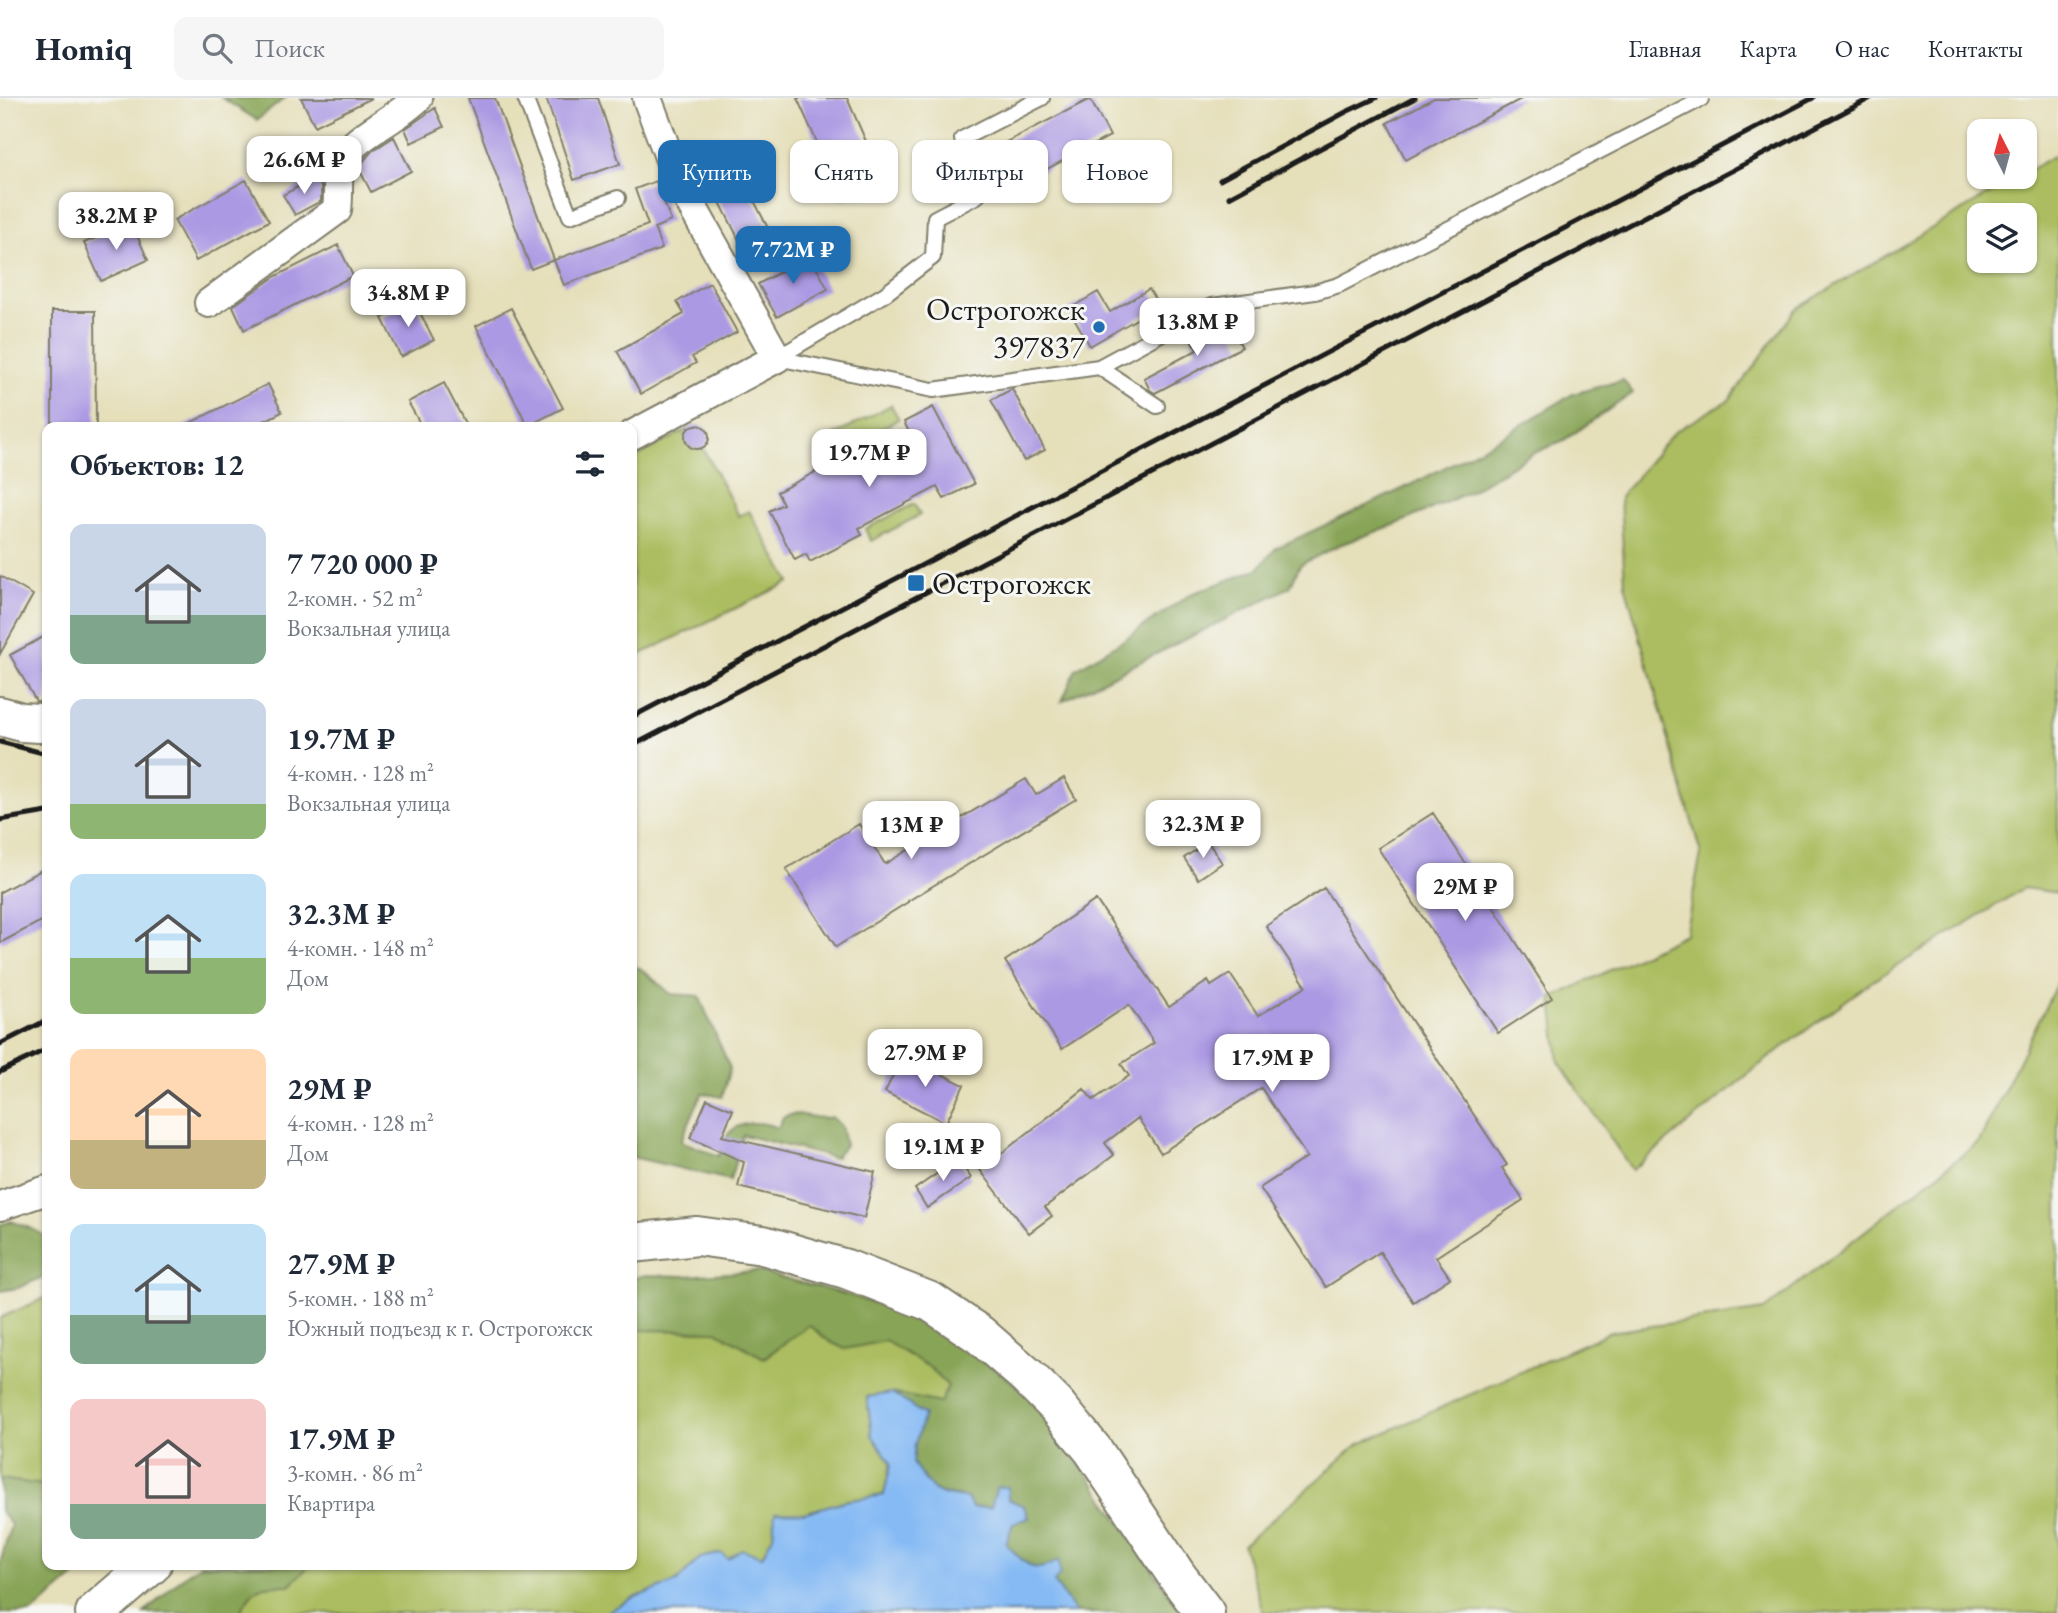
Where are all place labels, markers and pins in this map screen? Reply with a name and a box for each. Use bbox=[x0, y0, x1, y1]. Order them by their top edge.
pin: 26.6M ₽ bbox=[239, 136, 369, 196]
pin: 38.2M ₽ bbox=[51, 192, 181, 252]
pin: 7.72M ₽ bbox=[728, 226, 858, 286]
pin: 34.8M ₽ bbox=[343, 270, 473, 329]
place label: Острогожск 397837 bbox=[926, 288, 1086, 367]
pin: 13.8M ₽ bbox=[1132, 299, 1262, 358]
marker: Острогожск 397837 bbox=[1091, 319, 1107, 335]
pin: 19.7M ₽ bbox=[804, 430, 934, 489]
place label: Острогожск bbox=[932, 562, 1091, 604]
marker: Острогожск bbox=[906, 573, 926, 593]
pin: 32.3M ₽ bbox=[1138, 800, 1268, 860]
pin: 13M ₽ bbox=[862, 802, 960, 861]
pin: 29M ₽ bbox=[1416, 864, 1514, 923]
pin: 27.9M ₽ bbox=[860, 1030, 990, 1089]
pin: 17.9M ₽ bbox=[1207, 1034, 1337, 1094]
pin: 19.1M ₽ bbox=[878, 1124, 1008, 1183]

